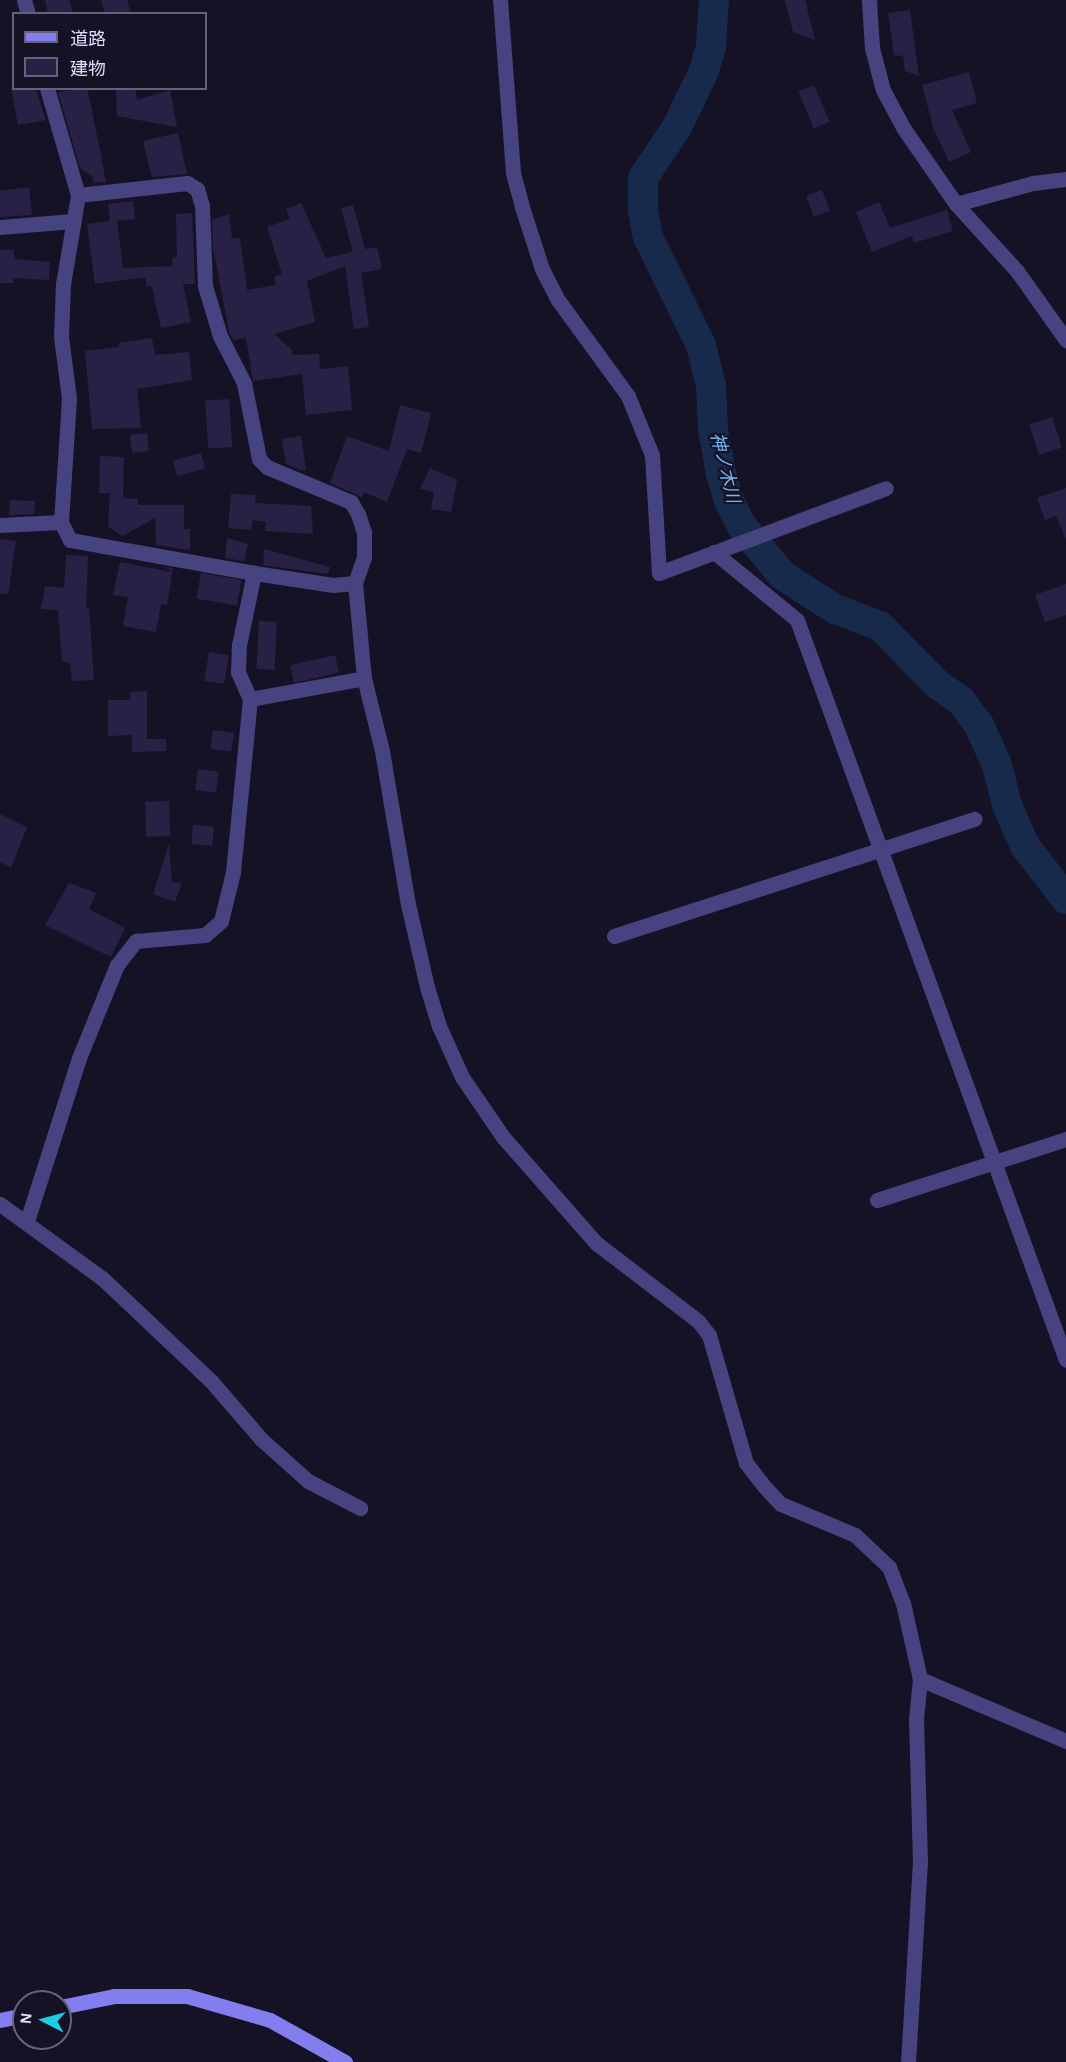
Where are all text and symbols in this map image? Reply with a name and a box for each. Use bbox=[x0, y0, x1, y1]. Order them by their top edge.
legend bbox=[12, 12, 207, 90]
text: 道路 bbox=[70, 31, 106, 49]
text: 建物 bbox=[70, 61, 106, 79]
water label: 神ノ木川 bbox=[705, 430, 743, 506]
north arrow bbox=[12, 1990, 72, 2050]
text: N bbox=[18, 2012, 35, 2025]

